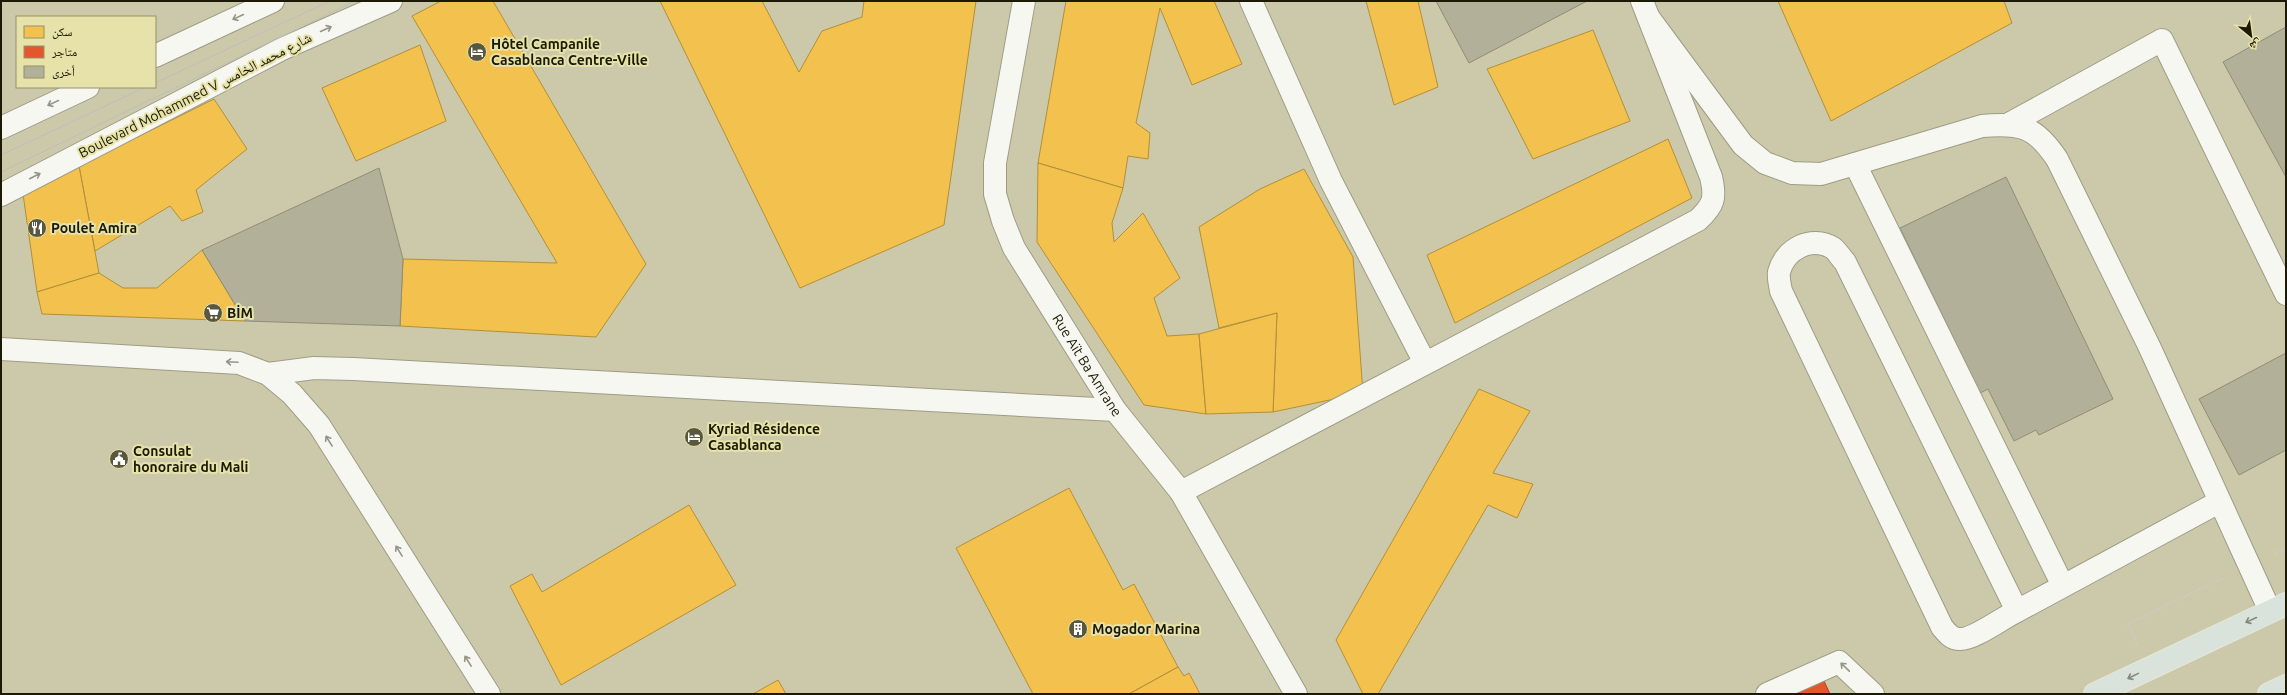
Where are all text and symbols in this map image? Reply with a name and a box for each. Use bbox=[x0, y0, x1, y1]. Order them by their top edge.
one-way arrow bbox=[232, 14, 244, 22]
legend bbox=[16, 16, 156, 88]
north arrow bbox=[2231, 16, 2271, 56]
text: سكن bbox=[52, 25, 73, 39]
one-way arrow bbox=[320, 25, 332, 32]
street label: Boulevard Mohammed V شارع محمد الخامس bbox=[76, 29, 315, 163]
text: ش bbox=[2247, 35, 2264, 53]
place label: Hôtel Campanile Casablanca Centre-Ville bbox=[491, 36, 648, 68]
hotel icon: Hôtel Campanile Casablanca Centre-Ville bbox=[466, 41, 488, 63]
text: متاجر bbox=[51, 45, 77, 59]
text: أخرى bbox=[52, 65, 75, 79]
one-way arrow bbox=[47, 100, 59, 108]
one-way arrow bbox=[29, 172, 41, 179]
restaurant icon: Poulet Amira bbox=[26, 217, 48, 239]
place label: Poulet Amira bbox=[51, 220, 137, 236]
supermarket icon: BİM bbox=[202, 302, 224, 324]
place label: BİM bbox=[227, 304, 253, 321]
street label: Rue Aït Ba Amrane bbox=[1049, 311, 1125, 420]
one-way arrow bbox=[226, 359, 239, 366]
place label: Kyriad Résidence Casablanca bbox=[708, 421, 820, 453]
hotel icon: Kyriad Résidence Casablanca bbox=[683, 426, 705, 448]
one-way arrow bbox=[325, 435, 333, 447]
place label: Consulat honoraire du Mali bbox=[133, 443, 249, 475]
public building icon: Consulat honoraire du Mali bbox=[108, 448, 130, 470]
one-way arrow bbox=[395, 546, 403, 557]
one-way arrow bbox=[2245, 617, 2257, 624]
building icon: Mogador Marina bbox=[1067, 618, 1089, 640]
place label: Mogador Marina bbox=[1092, 621, 1200, 637]
one-way arrow bbox=[464, 655, 472, 667]
one-way arrow bbox=[1840, 662, 1850, 672]
one-way arrow bbox=[2127, 673, 2139, 680]

